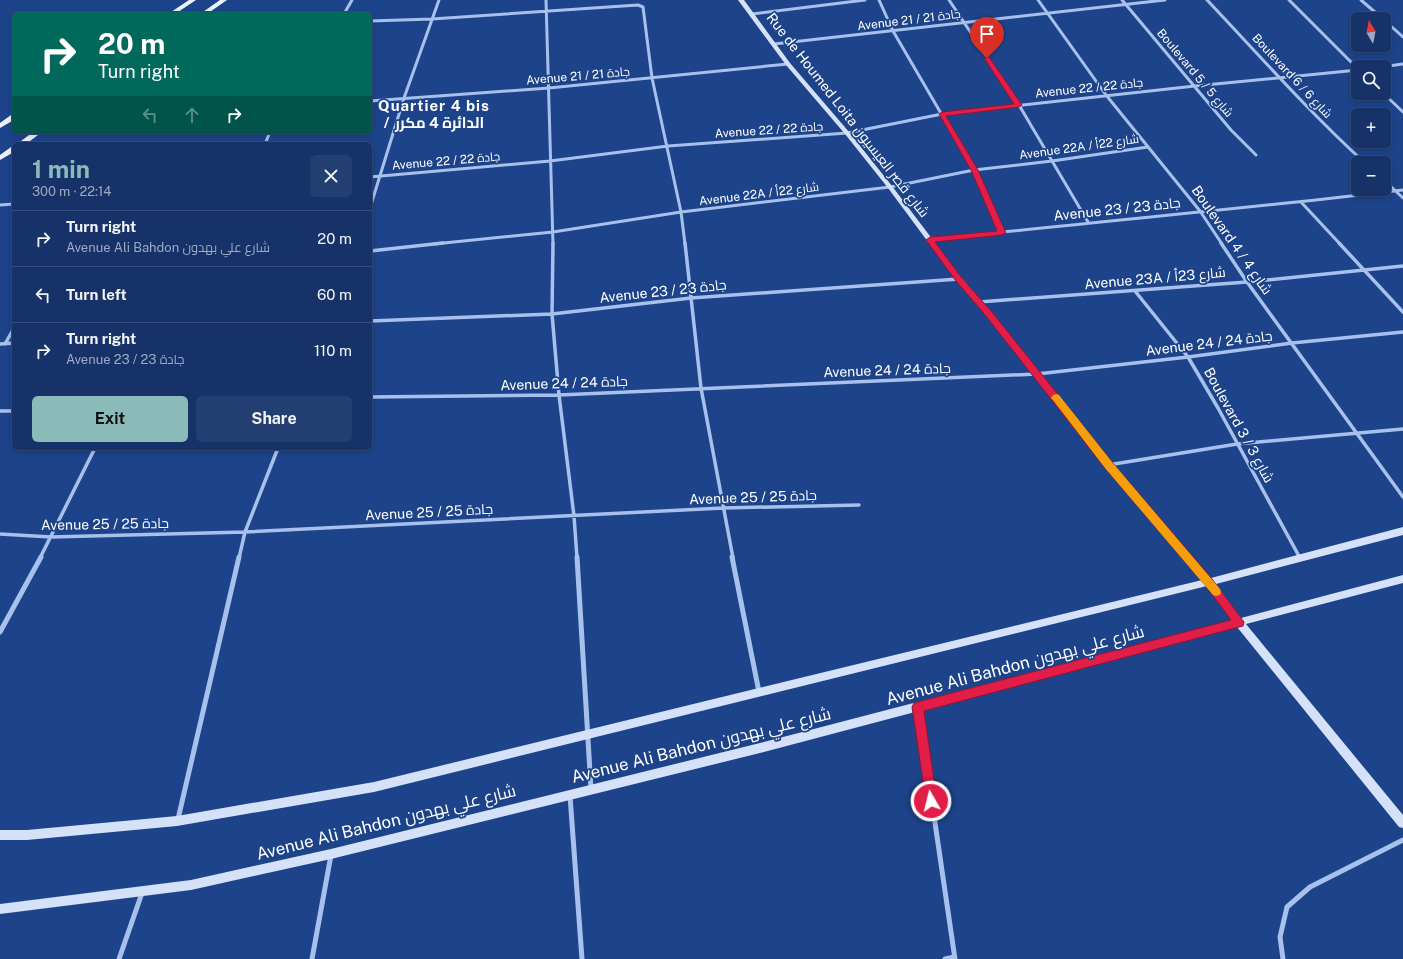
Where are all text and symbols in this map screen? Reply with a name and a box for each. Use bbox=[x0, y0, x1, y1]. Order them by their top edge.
street label: Avenue 21 / جادة 21 bbox=[856, 7, 962, 33]
street label: Rue de Houmed Loita شارع قصر العيسيون bbox=[763, 10, 933, 221]
north arrow bbox=[1351, 12, 1391, 52]
map controls bbox=[1351, 12, 1391, 196]
pin bbox=[970, 17, 1004, 58]
icon: arrive bbox=[976, 23, 998, 45]
street label: Boulevard 5 / شارع 5 bbox=[1153, 26, 1236, 121]
text: 20 m bbox=[98, 27, 165, 60]
icon: right bbox=[32, 28, 84, 80]
street label: Boulevard 6 / شارع 6 bbox=[1249, 31, 1335, 122]
button: search bbox=[1351, 60, 1391, 100]
text: Turn right bbox=[98, 61, 180, 82]
street label: Avenue 21 / جادة 21 bbox=[526, 64, 630, 88]
street label: Avenue 22 / جادة 22 bbox=[1034, 75, 1144, 101]
district label: Quartier 4 bis / الدائرة 4 مكرر bbox=[378, 97, 490, 132]
icon: left bbox=[139, 104, 161, 126]
icon: ahead bbox=[181, 104, 203, 126]
icon: right bbox=[223, 104, 245, 126]
button: + bbox=[1351, 108, 1391, 148]
street label: Avenue 22 / جادة 22 bbox=[714, 119, 824, 141]
street label: Avenue 22A / شارع 22أ bbox=[1018, 131, 1140, 163]
street label: Avenue 22 / جادة 22 bbox=[391, 149, 501, 173]
text: 1 min bbox=[32, 155, 90, 183]
button: close bbox=[310, 155, 352, 197]
button: − bbox=[1351, 156, 1391, 196]
street label: Avenue 22A / شارع 22أ bbox=[698, 179, 820, 209]
street label: Boulevard 4 / شارع 4 bbox=[1188, 183, 1276, 298]
text: 300 m · 22:14 bbox=[32, 184, 111, 199]
street label: Avenue 23 / جادة 23 bbox=[1053, 194, 1181, 224]
text: Turn right bbox=[66, 218, 136, 235]
icon: right bbox=[32, 228, 54, 250]
text: 20 m bbox=[317, 230, 352, 247]
text: Avenue Ali Bahdon شارع علي بهدون bbox=[66, 240, 270, 255]
street label: Avenue 23A / شارع 23أ bbox=[1084, 263, 1226, 293]
street label: Avenue 23 / جادة 23 bbox=[599, 276, 727, 306]
icon: left bbox=[32, 284, 54, 306]
text: Turn left bbox=[66, 286, 127, 303]
text: 60 m bbox=[317, 286, 352, 303]
street label: Avenue 24 / جادة 24 bbox=[1145, 327, 1273, 359]
text: Turn right bbox=[66, 330, 136, 347]
icon: right bbox=[32, 340, 54, 362]
text: 110 m bbox=[314, 342, 352, 359]
text: Avenue 23 / جادة 23 bbox=[66, 352, 185, 367]
street label: Avenue 24 / جادة 24 bbox=[823, 360, 951, 380]
street label: Boulevard 3 / شارع 3 bbox=[1200, 365, 1277, 486]
street label: Avenue 24 / جادة 24 bbox=[500, 373, 628, 393]
button: Exit bbox=[32, 396, 188, 442]
button: Share bbox=[196, 396, 352, 442]
street label: Avenue 25 / جادة 25 bbox=[689, 487, 817, 507]
street label: Avenue 25 / جادة 25 bbox=[365, 501, 493, 523]
street label: Avenue 25 / جادة 25 bbox=[41, 515, 169, 533]
street label: Avenue Ali Bahdon شارع علي بهدون bbox=[884, 621, 1147, 713]
street label: Avenue Ali Bahdon شارع علي بهدون bbox=[569, 703, 834, 791]
street label: Avenue Ali Bahdon شارع علي بهدون bbox=[254, 780, 519, 868]
position arrow bbox=[910, 780, 952, 822]

